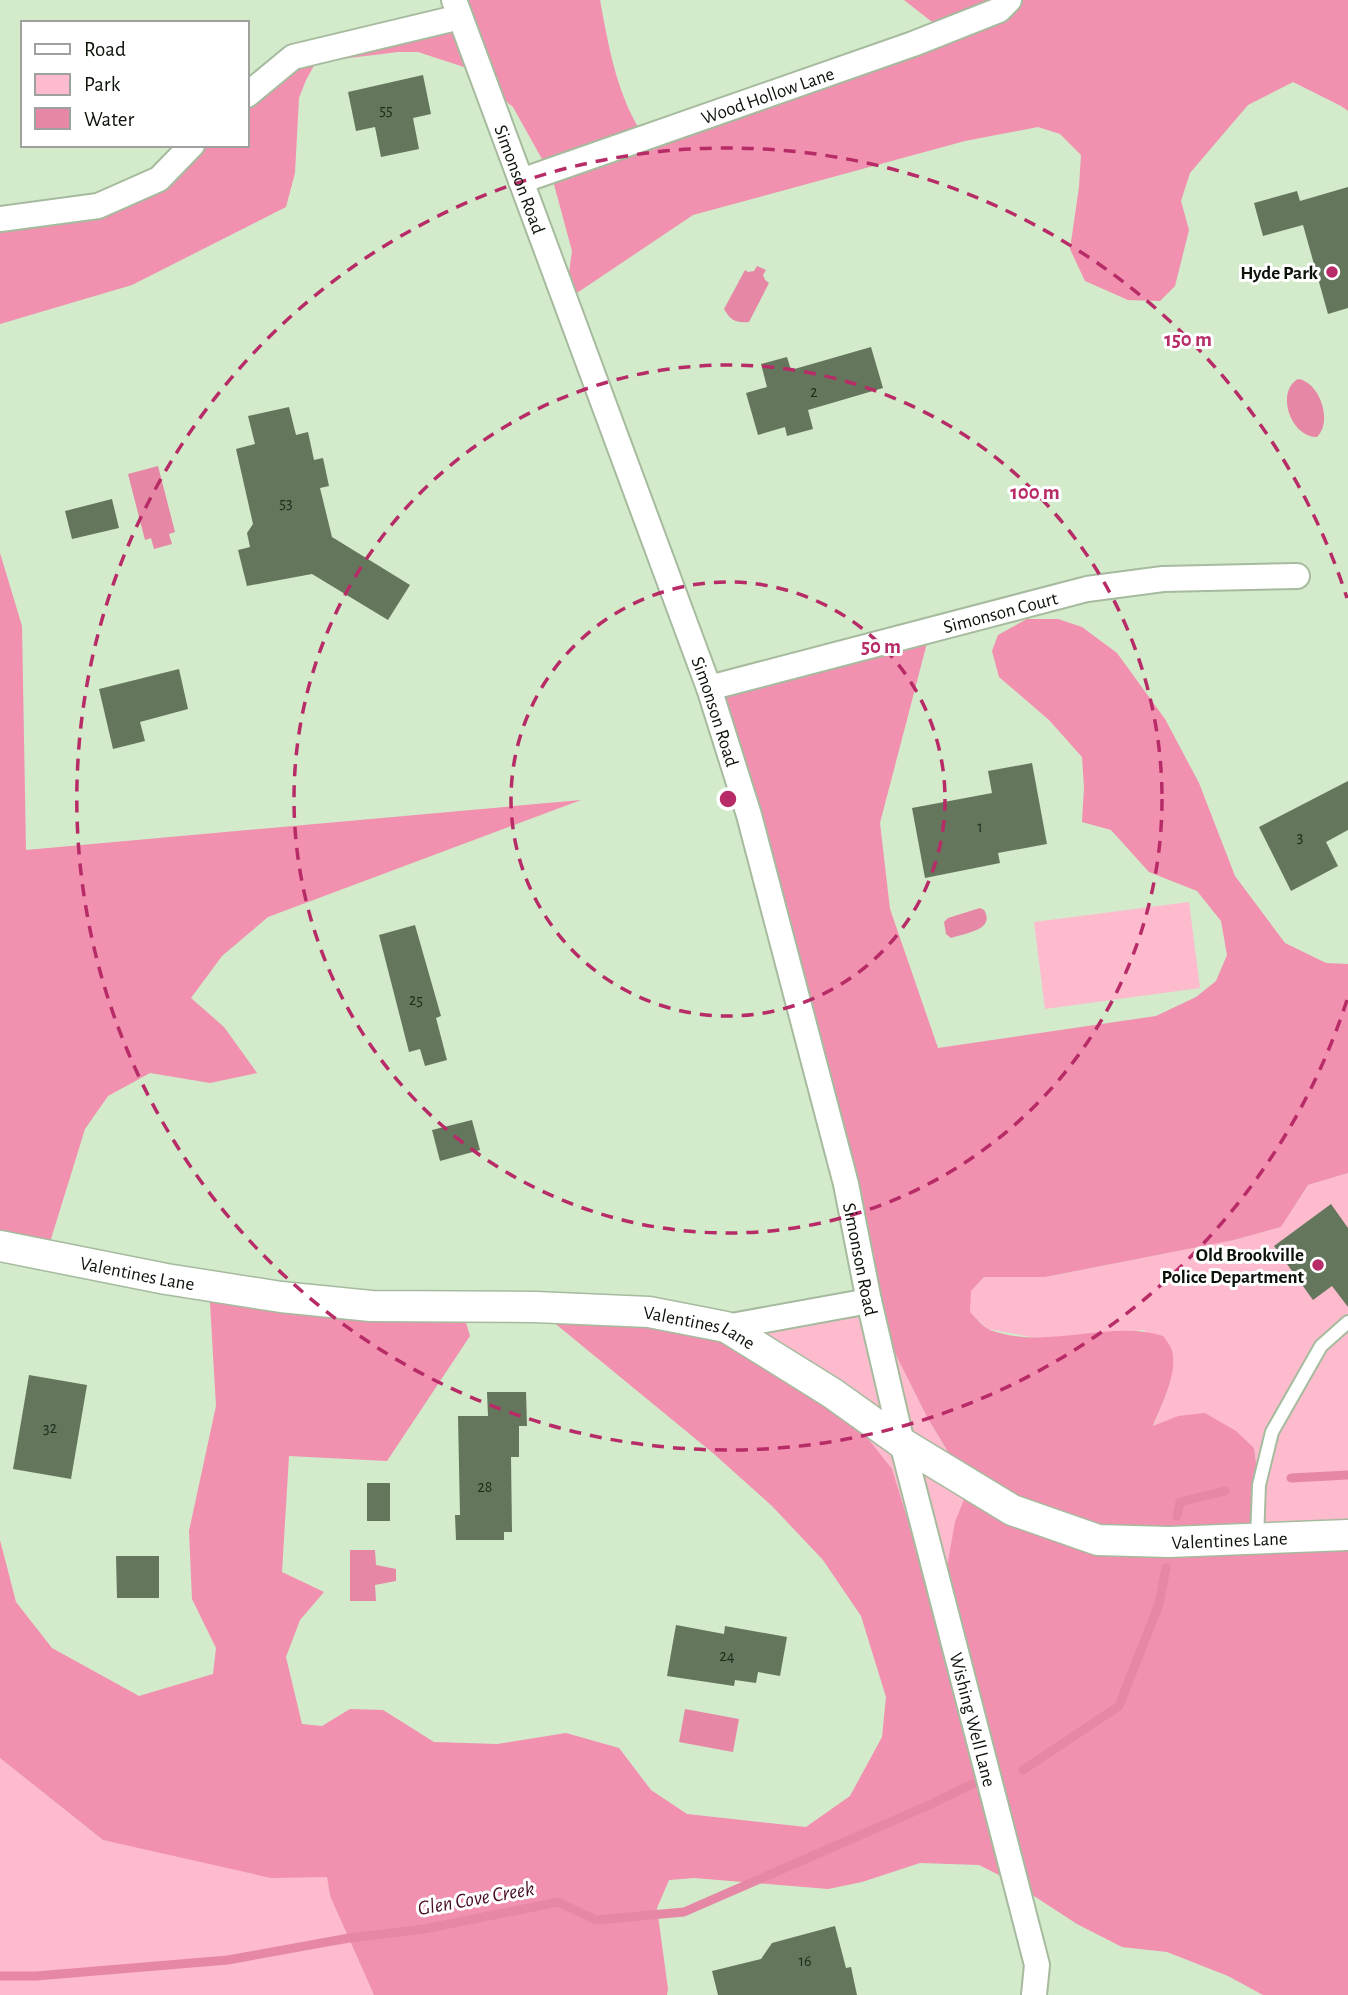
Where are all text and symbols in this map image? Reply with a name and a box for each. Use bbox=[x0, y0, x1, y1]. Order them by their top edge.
legend bbox=[21, 21, 248, 147]
text: Road bbox=[84, 39, 126, 60]
street label: Wood Hollow Lane bbox=[699, 64, 837, 128]
text: Park bbox=[84, 74, 121, 95]
house number: 55 bbox=[379, 102, 393, 118]
text: Water bbox=[84, 109, 134, 130]
street label: Simonson Road bbox=[490, 123, 548, 237]
place label: Hyde Park bbox=[1240, 264, 1319, 283]
marker: Hyde Park bbox=[1324, 264, 1340, 280]
text: 150 m bbox=[1164, 329, 1212, 350]
house number: 2 bbox=[810, 384, 818, 400]
text: 100 m bbox=[1010, 482, 1060, 503]
house number: 53 bbox=[279, 495, 293, 511]
street label: Simonson Court bbox=[941, 589, 1060, 637]
text: 50 m bbox=[861, 636, 901, 657]
street label: Simonson Road bbox=[687, 654, 741, 769]
centre of rings bbox=[716, 787, 740, 811]
house number: 1 bbox=[977, 819, 983, 835]
house number: 3 bbox=[1297, 829, 1303, 845]
house number: 25 bbox=[409, 992, 423, 1008]
street label: Simonson Road bbox=[839, 1201, 880, 1318]
place label: Old Brookville Police Department bbox=[1161, 1246, 1305, 1287]
street label: Valentines Lane bbox=[78, 1254, 196, 1294]
marker: Old Brookville Police Department bbox=[1310, 1257, 1326, 1273]
street label: Valentines Lane bbox=[643, 1304, 758, 1354]
house number: 32 bbox=[43, 1420, 57, 1436]
house number: 28 bbox=[478, 1479, 492, 1495]
street label: Valentines Lane bbox=[1171, 1529, 1288, 1553]
house number: 24 bbox=[720, 1648, 735, 1664]
street label: Wishing Well Lane bbox=[946, 1651, 999, 1789]
water label: Glen Cove Creek bbox=[416, 1878, 536, 1919]
house number: 16 bbox=[798, 1953, 812, 1969]

